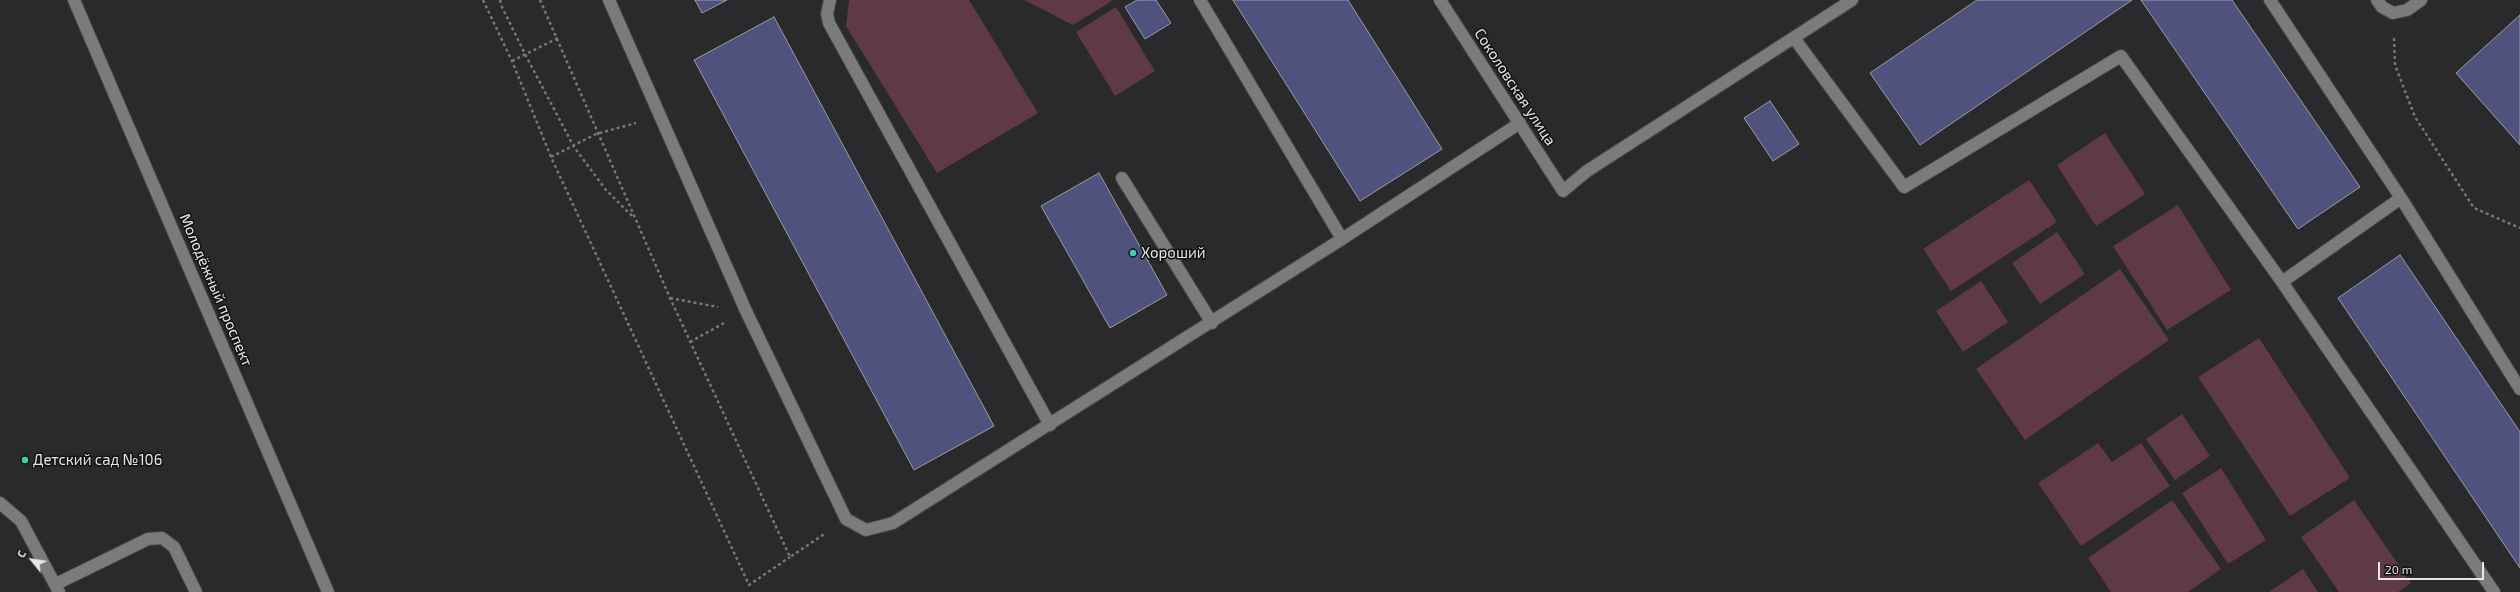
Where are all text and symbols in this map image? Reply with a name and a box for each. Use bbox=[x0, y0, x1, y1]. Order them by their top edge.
street label: Соколовская улица bbox=[1470, 25, 1560, 149]
street label: Молодёжный проспект bbox=[176, 211, 256, 369]
place label: Хороший bbox=[1141, 244, 1206, 262]
marker: Хороший bbox=[1128, 248, 1138, 258]
place label: Детский сад №106 bbox=[33, 451, 162, 469]
marker: Детский сад №106 bbox=[20, 455, 30, 465]
north arrow bbox=[12, 540, 52, 580]
text: С bbox=[14, 548, 28, 560]
scale bar bbox=[2380, 554, 2486, 580]
text: 20 m bbox=[2385, 562, 2412, 576]

